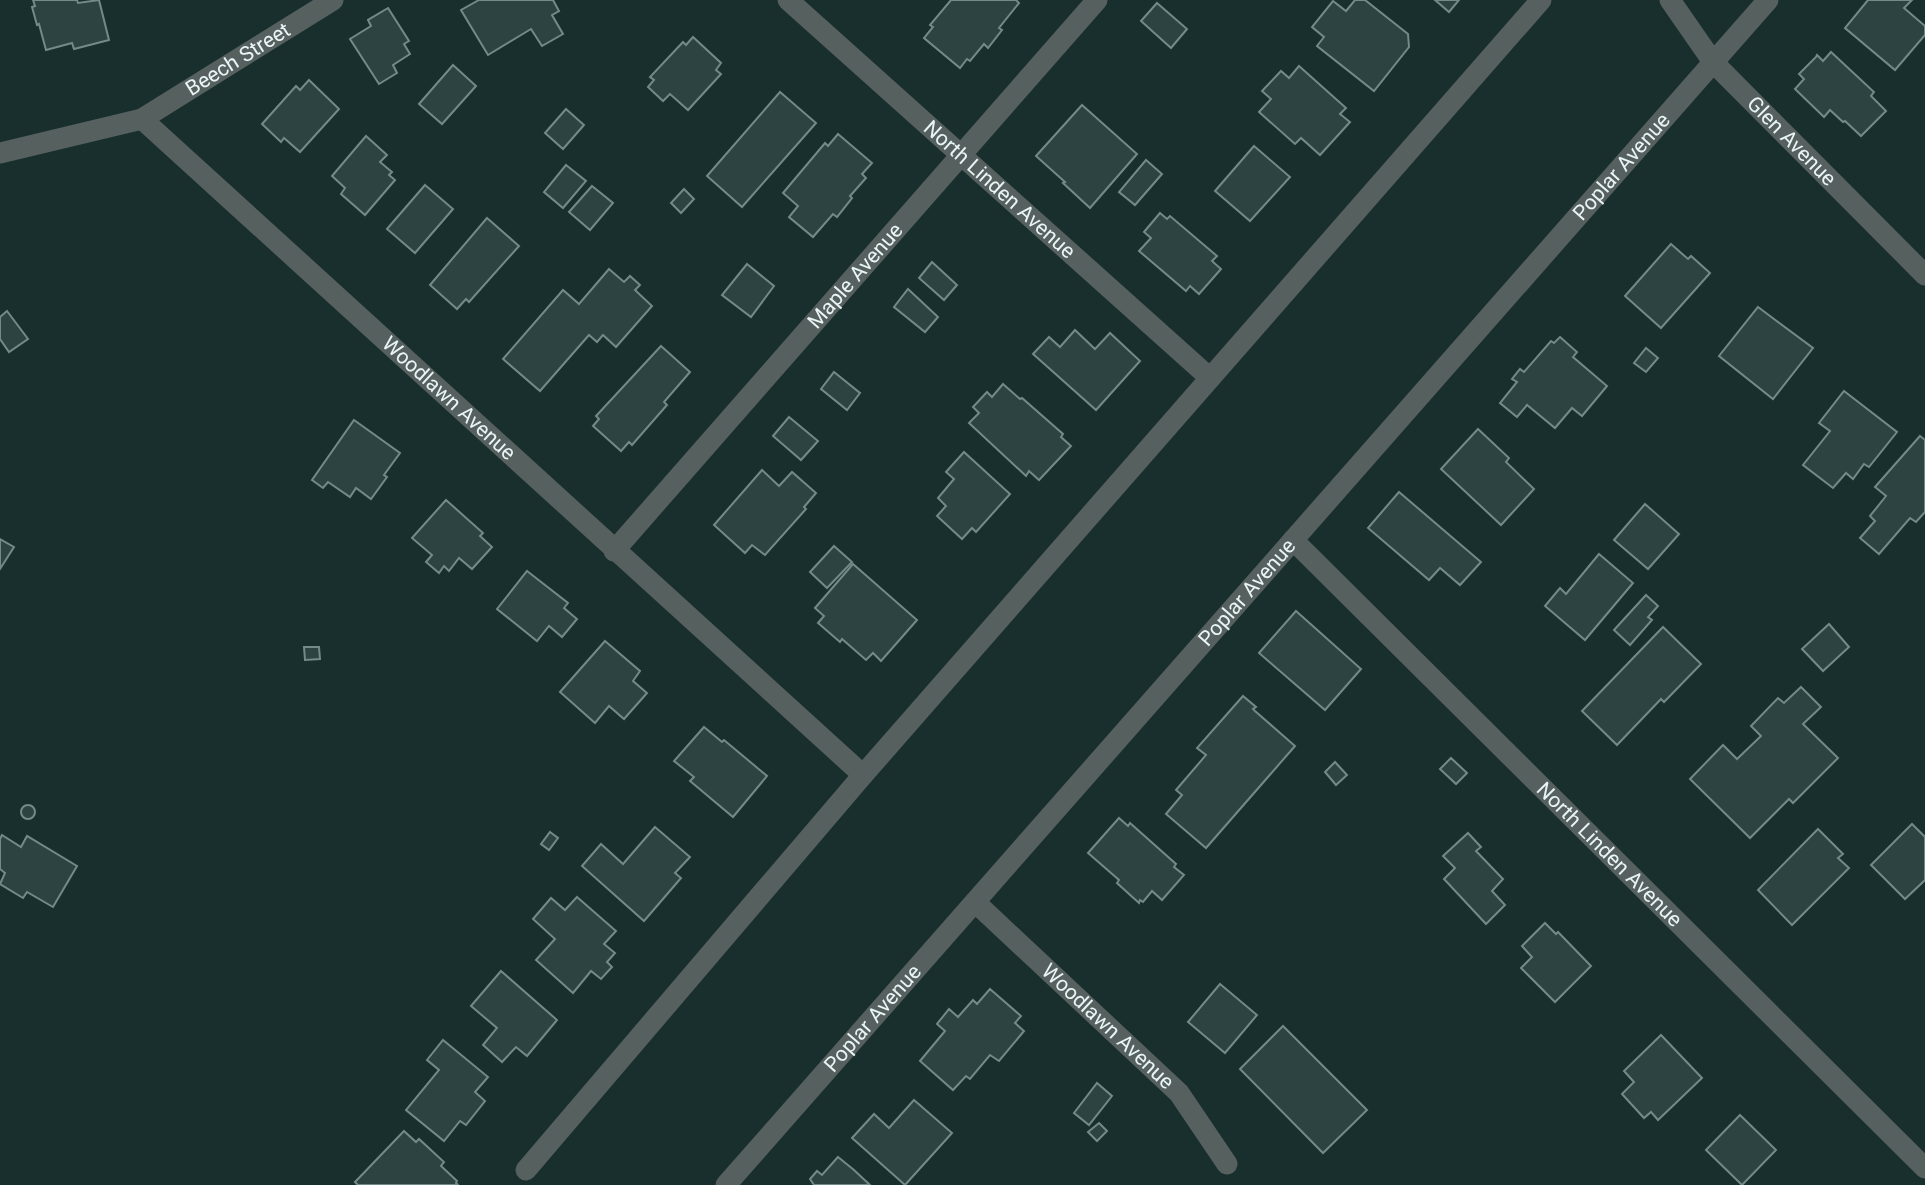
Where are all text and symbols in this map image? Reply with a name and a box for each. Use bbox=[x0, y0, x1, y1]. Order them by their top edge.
street label: Beech Street bbox=[181, 18, 295, 101]
street label: Glen Avenue bbox=[1742, 91, 1841, 191]
street label: Poplar Avenue bbox=[1568, 108, 1675, 225]
street label: North Linden Avenue bbox=[919, 116, 1080, 263]
street label: Maple Avenue bbox=[803, 218, 908, 333]
street label: Woodlawn Avenue bbox=[377, 332, 521, 465]
street label: Poplar Avenue bbox=[1194, 534, 1300, 651]
street label: North Linden Avenue bbox=[1532, 777, 1687, 932]
street label: Woodlawn Avenue bbox=[1037, 959, 1179, 1094]
street label: Poplar Avenue bbox=[819, 960, 926, 1077]

